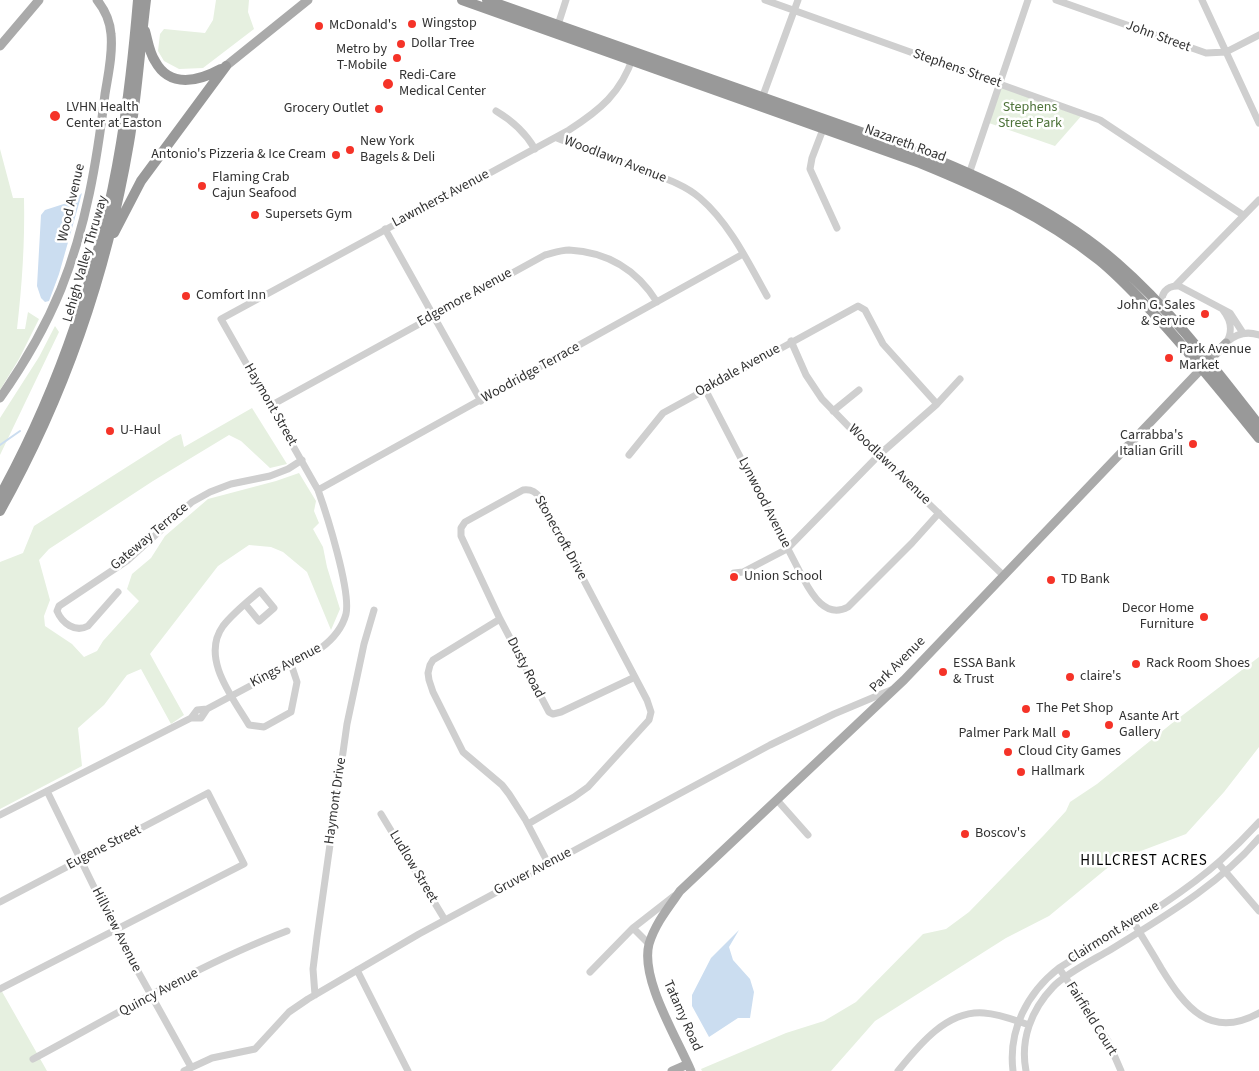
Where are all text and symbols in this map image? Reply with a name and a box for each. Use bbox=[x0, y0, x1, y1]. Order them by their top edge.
place label: Wingstop bbox=[422, 16, 477, 32]
place label: McDonald's bbox=[329, 18, 397, 34]
marker: Wingstop bbox=[406, 18, 418, 30]
street label: John Street bbox=[1123, 18, 1193, 56]
marker: McDonald's bbox=[313, 20, 325, 32]
place label: Dollar Tree bbox=[411, 36, 475, 52]
marker: Dollar Tree bbox=[395, 38, 407, 50]
place label: Metro by T-Mobile bbox=[336, 42, 387, 74]
street label: Stephens Street bbox=[911, 46, 1003, 92]
marker: Metro by T-Mobile bbox=[391, 52, 403, 64]
place label: Redi-Care Medical Center bbox=[399, 68, 486, 100]
marker: Redi-Care Medical Center bbox=[381, 77, 395, 91]
place label: LVHN Health Center at Easton bbox=[66, 100, 162, 132]
park label: Stephens Street Park bbox=[998, 100, 1062, 132]
place label: Grocery Outlet bbox=[284, 101, 369, 117]
marker: Grocery Outlet bbox=[373, 103, 385, 115]
marker: LVHN Health Center at Easton bbox=[48, 109, 62, 123]
street label: Nazareth Road bbox=[862, 121, 948, 167]
street label: Woodlawn Avenue bbox=[561, 133, 669, 187]
place label: New York Bagels & Deli bbox=[360, 134, 435, 166]
marker: New York Bagels & Deli bbox=[344, 144, 356, 156]
place label: Antonio's Pizzeria & Ice Cream bbox=[151, 147, 326, 163]
marker: Antonio's Pizzeria & Ice Cream bbox=[330, 149, 342, 161]
street label: Wood Avenue bbox=[55, 162, 89, 244]
street label: Lawnherst Avenue bbox=[390, 166, 492, 232]
place label: Flaming Crab Cajun Seafood bbox=[212, 170, 297, 202]
marker: Flaming Crab Cajun Seafood bbox=[196, 180, 208, 192]
street label: Lehigh Valley Thruway bbox=[60, 194, 112, 324]
place label: Supersets Gym bbox=[265, 207, 352, 223]
marker: Supersets Gym bbox=[249, 209, 261, 221]
street label: Edgemore Avenue bbox=[415, 265, 515, 331]
place label: Comfort Inn bbox=[196, 288, 266, 304]
marker: Comfort Inn bbox=[180, 290, 192, 302]
place label: John G. Sales & Service bbox=[1117, 298, 1195, 331]
marker: John G. Sales & Service bbox=[1199, 308, 1211, 320]
street label: Woodridge Terrace bbox=[479, 339, 583, 407]
street label: Oakdale Avenue bbox=[693, 341, 783, 401]
place label: Park Avenue Market bbox=[1179, 342, 1251, 374]
marker: Park Avenue Market bbox=[1163, 352, 1175, 364]
street label: Haymont Street bbox=[240, 361, 300, 449]
street label: Woodlawn Avenue bbox=[844, 421, 934, 509]
place label: U-Haul bbox=[120, 423, 161, 439]
marker: U-Haul bbox=[104, 425, 116, 437]
place label: Carrabba's Italian Grill bbox=[1119, 428, 1183, 461]
marker: Carrabba's Italian Grill bbox=[1187, 438, 1199, 450]
street label: Lynwood Avenue bbox=[734, 455, 794, 551]
street label: Stonecroft Drive bbox=[530, 493, 590, 583]
street label: Gateway Terrace bbox=[108, 500, 192, 574]
place label: Union School bbox=[744, 569, 822, 585]
marker: Union School bbox=[728, 571, 740, 583]
place label: TD Bank bbox=[1061, 572, 1110, 588]
marker: TD Bank bbox=[1045, 574, 1057, 586]
place label: Decor Home Furniture bbox=[1122, 601, 1194, 634]
marker: Decor Home Furniture bbox=[1198, 611, 1210, 623]
street label: Park Avenue bbox=[867, 634, 929, 696]
street label: Dusty Road bbox=[503, 635, 547, 701]
street label: Kings Avenue bbox=[248, 640, 324, 692]
place label: ESSA Bank & Trust bbox=[953, 656, 1015, 689]
place label: Rack Room Shoes bbox=[1146, 656, 1250, 672]
marker: Rack Room Shoes bbox=[1130, 658, 1142, 670]
marker: ESSA Bank & Trust bbox=[937, 666, 949, 678]
place label: claire's bbox=[1080, 669, 1121, 685]
marker: claire's bbox=[1064, 671, 1076, 683]
place label: The Pet Shop bbox=[1036, 701, 1113, 717]
marker: The Pet Shop bbox=[1020, 703, 1032, 715]
place label: Asante Art Gallery bbox=[1119, 709, 1179, 742]
marker: Asante Art Gallery bbox=[1103, 719, 1115, 731]
place label: Palmer Park Mall bbox=[958, 726, 1056, 742]
marker: Palmer Park Mall bbox=[1060, 728, 1072, 740]
place label: Cloud City Games bbox=[1018, 744, 1121, 760]
marker: Cloud City Games bbox=[1002, 746, 1014, 758]
street label: Haymont Drive bbox=[322, 757, 350, 845]
place label: Hallmark bbox=[1031, 764, 1085, 780]
marker: Hallmark bbox=[1015, 766, 1027, 778]
street label: Eugene Street bbox=[64, 822, 144, 874]
place label: Boscov's bbox=[975, 826, 1026, 842]
street label: Ludlow Street bbox=[385, 828, 441, 906]
marker: Boscov's bbox=[959, 828, 971, 840]
street label: Gruver Avenue bbox=[491, 845, 575, 899]
district label: HILLCREST ACRES bbox=[1078, 853, 1210, 871]
street label: Hillview Avenue bbox=[87, 885, 145, 975]
street label: Clairmont Avenue bbox=[1065, 898, 1163, 968]
street label: Quincy Avenue bbox=[117, 965, 201, 1021]
street label: Tatamy Road bbox=[659, 978, 705, 1054]
street label: Fairfield Court bbox=[1062, 979, 1120, 1059]

